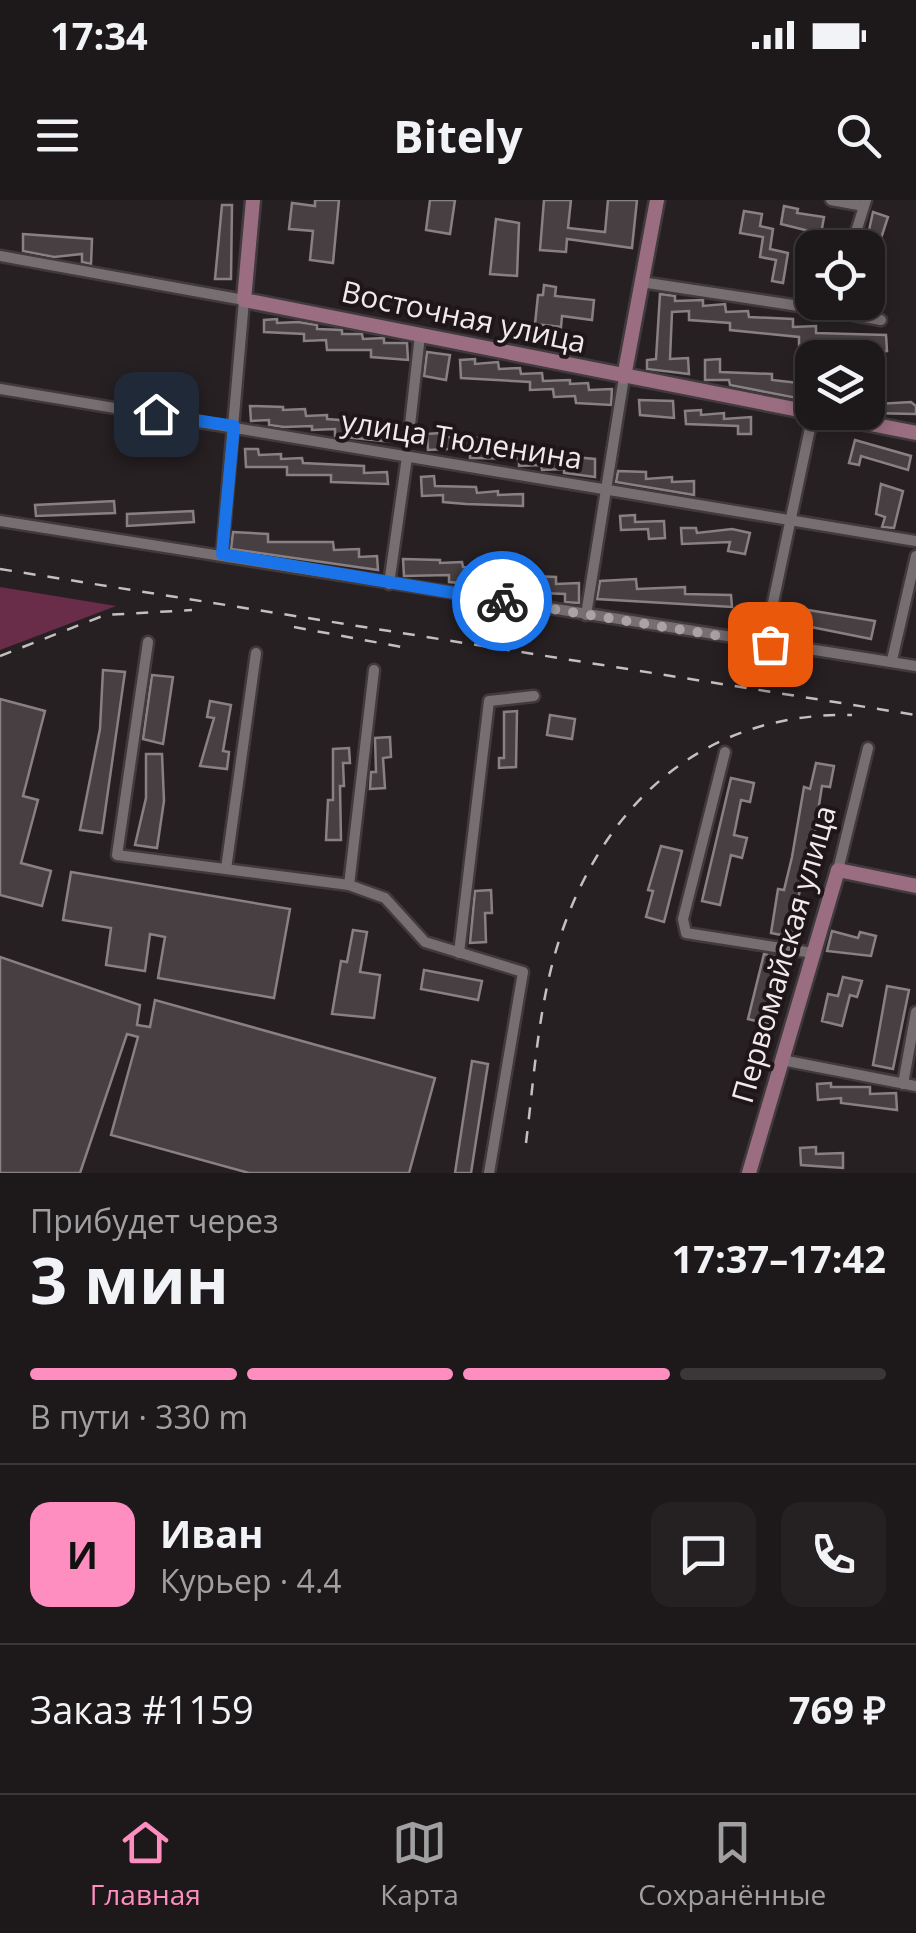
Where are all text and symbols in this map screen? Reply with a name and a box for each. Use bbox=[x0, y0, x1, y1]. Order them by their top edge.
text: 17:34 bbox=[50, 9, 148, 61]
text: Bitely bbox=[393, 105, 523, 166]
icon: menu bbox=[30, 108, 85, 163]
icon: search bbox=[831, 108, 886, 163]
map controls bbox=[795, 230, 885, 430]
button: locate bbox=[795, 230, 885, 320]
street label: Восточная улица bbox=[338, 270, 590, 362]
button: layers bbox=[795, 340, 885, 430]
pin bbox=[114, 372, 199, 457]
icon: home bbox=[129, 387, 184, 442]
street label: улица Тюленина bbox=[338, 400, 586, 478]
courier bbox=[452, 551, 552, 651]
icon: bike bbox=[475, 574, 530, 629]
pin bbox=[728, 602, 813, 687]
icon: bag bbox=[743, 617, 798, 672]
street label: Первомайская улица bbox=[721, 800, 845, 1108]
text: Прибудет через bbox=[30, 1199, 278, 1242]
text: 17:37–17:42 bbox=[672, 1232, 886, 1284]
text: 3 мин bbox=[30, 1235, 229, 1323]
text: В пути · 330 m bbox=[30, 1395, 248, 1438]
button: chat bbox=[651, 1502, 756, 1607]
button: phone bbox=[781, 1502, 886, 1607]
text: Иван bbox=[160, 1507, 263, 1559]
text: И bbox=[67, 1528, 98, 1580]
text: Курьер · 4.4 bbox=[160, 1559, 342, 1602]
text: Заказ #1159 bbox=[30, 1683, 254, 1735]
text: 769 ₽ bbox=[789, 1683, 886, 1735]
tab: Главная bbox=[90, 1815, 201, 1913]
tab: Карта bbox=[380, 1815, 459, 1913]
tab: Сохранённые bbox=[638, 1815, 826, 1913]

